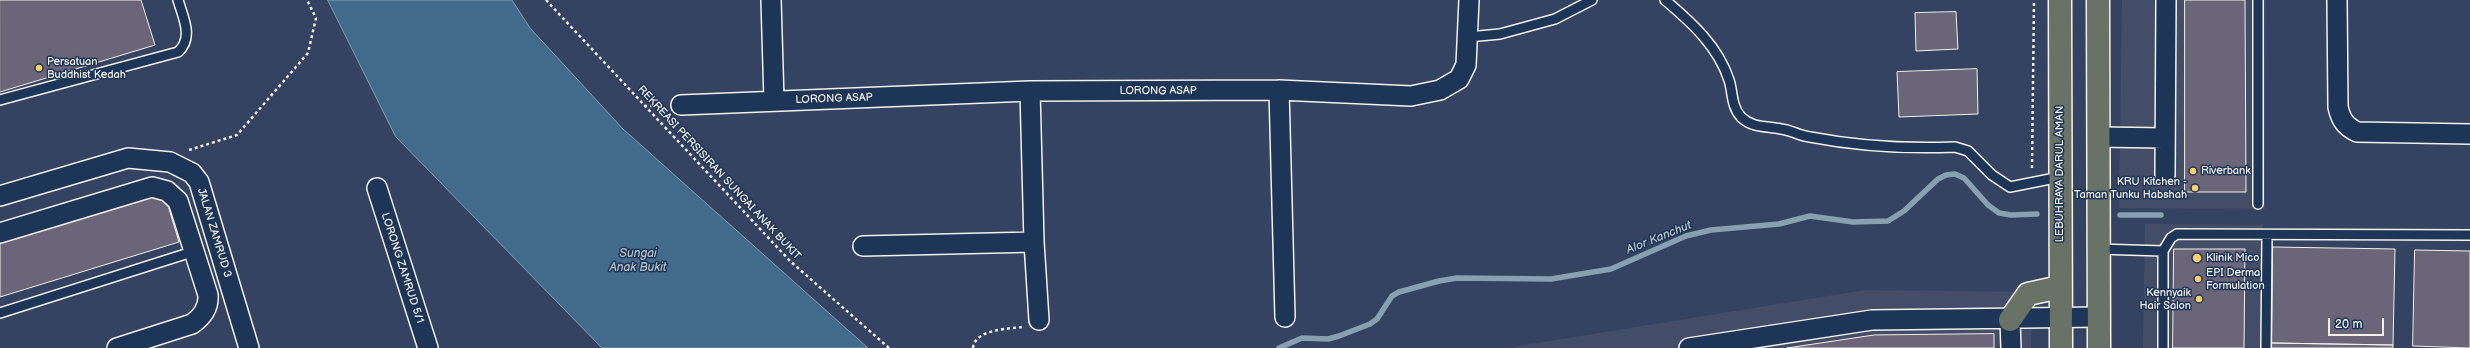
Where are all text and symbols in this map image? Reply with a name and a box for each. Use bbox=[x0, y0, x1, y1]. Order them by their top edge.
place label: Persatuan Buddhist Kedah bbox=[47, 55, 126, 81]
marker: Persatuan Buddhist Kedah bbox=[34, 63, 44, 73]
street label: REKREASI PERSISIRAN SUNGAI ANAK BUKIT bbox=[635, 83, 803, 263]
street label: LORONG ASAP bbox=[1119, 84, 1197, 98]
street label: LORONG ASAP bbox=[795, 91, 873, 107]
street label: LEBUHRAYA DARUL AMAN bbox=[2053, 106, 2067, 242]
place label: Riverbank bbox=[2201, 164, 2251, 178]
marker: Riverbank bbox=[2188, 166, 2198, 176]
place label: KRU Kitchen - Taman Tunku Habshah bbox=[2074, 175, 2187, 201]
marker: KRU Kitchen - Taman Tunku Habshah bbox=[2190, 183, 2200, 193]
street label: JALAN ZAMRUD 3 bbox=[194, 187, 234, 279]
street label: LORONG ZAMRUD 5/1 bbox=[378, 211, 426, 325]
water label: Alor Kanchut bbox=[1624, 218, 1694, 258]
water label: Sungai Anak Bukit bbox=[609, 247, 667, 275]
place label: Klinik Mico bbox=[2206, 251, 2259, 265]
marker: Klinik Mico bbox=[2191, 252, 2203, 264]
place label: EPI Derma Formulation bbox=[2206, 266, 2265, 292]
marker: EPI Derma Formulation bbox=[2193, 274, 2203, 284]
place label: Kennyaik Hair Salon bbox=[2140, 286, 2191, 312]
marker: Kennyaik Hair Salon bbox=[2194, 294, 2204, 304]
scale bar bbox=[2330, 310, 2386, 336]
text: 20 m bbox=[2335, 317, 2362, 332]

